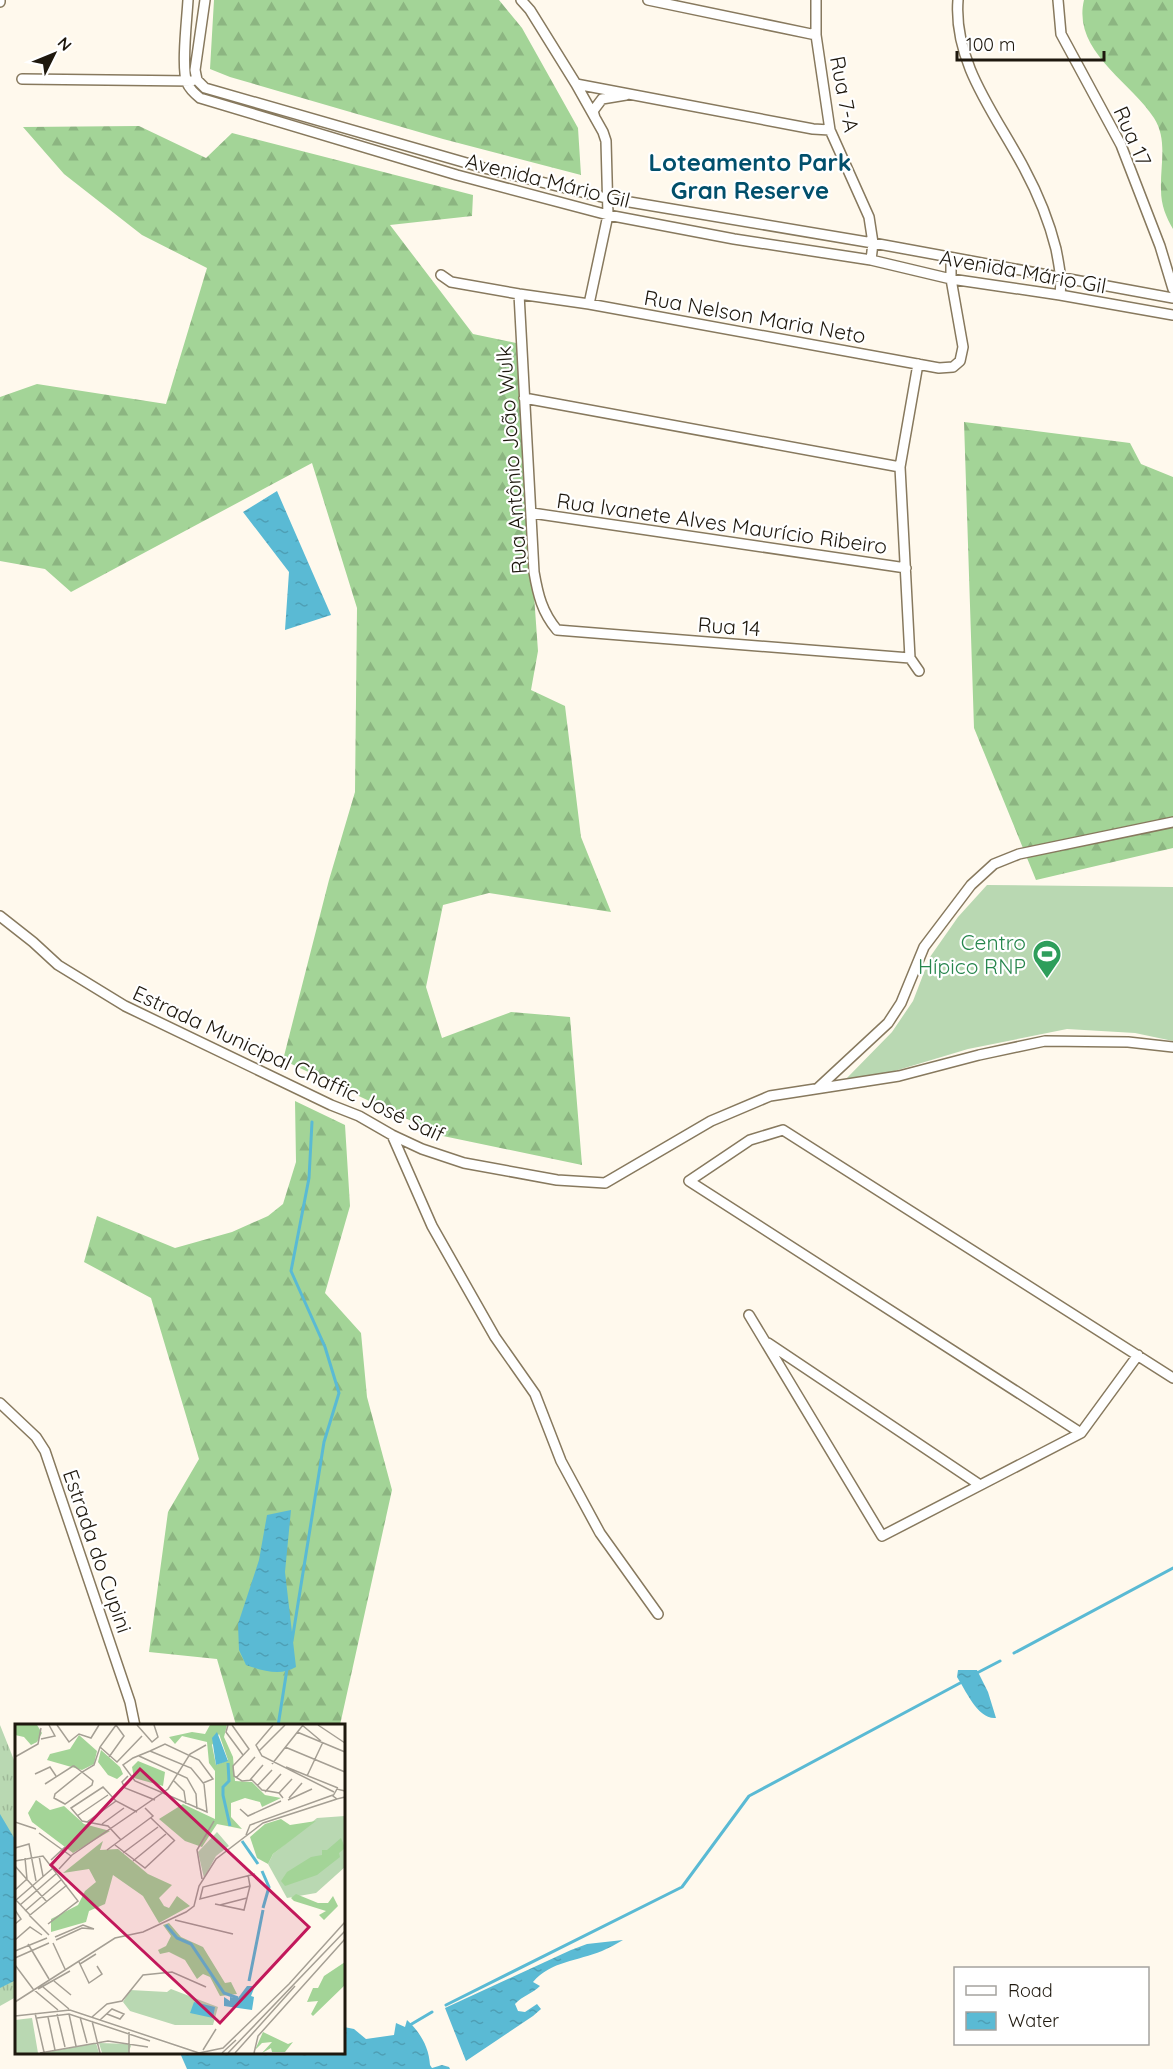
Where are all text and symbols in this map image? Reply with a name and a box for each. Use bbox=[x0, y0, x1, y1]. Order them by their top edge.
north arrow bbox=[24, 24, 84, 84]
scale bar bbox=[957, 24, 1104, 62]
text: N bbox=[54, 33, 76, 55]
text: 100 m bbox=[966, 33, 1015, 56]
street label: Rua 7-A bbox=[825, 54, 865, 134]
street label: Rua 17 bbox=[1108, 102, 1158, 170]
street label: Avenida Mário Gil bbox=[463, 147, 633, 213]
district label: Loteamento Park Gran Reserve bbox=[649, 147, 851, 205]
street label: Avenida Mário Gil bbox=[938, 244, 1108, 298]
street label: Rua Nelson Maria Neto bbox=[642, 284, 868, 348]
street label: Rua Antônio João Wulk bbox=[490, 345, 532, 575]
street label: Rua lvanete Alves Maurício Ribeiro bbox=[555, 487, 889, 559]
street label: Rua 14 bbox=[697, 611, 761, 641]
place label: Centro Hípico RNP bbox=[918, 929, 1026, 979]
sports icon: Centro Hípico RNP bbox=[1031, 938, 1063, 980]
street label: Estrada Municipal Chaffic José Saif bbox=[129, 979, 450, 1147]
street label: Estrada do Cupini bbox=[58, 1466, 138, 1636]
inset map bbox=[15, 1724, 345, 2054]
legend bbox=[954, 1967, 1149, 2045]
text: Road bbox=[1008, 1979, 1053, 2002]
text: Water bbox=[1008, 2009, 1059, 2032]

